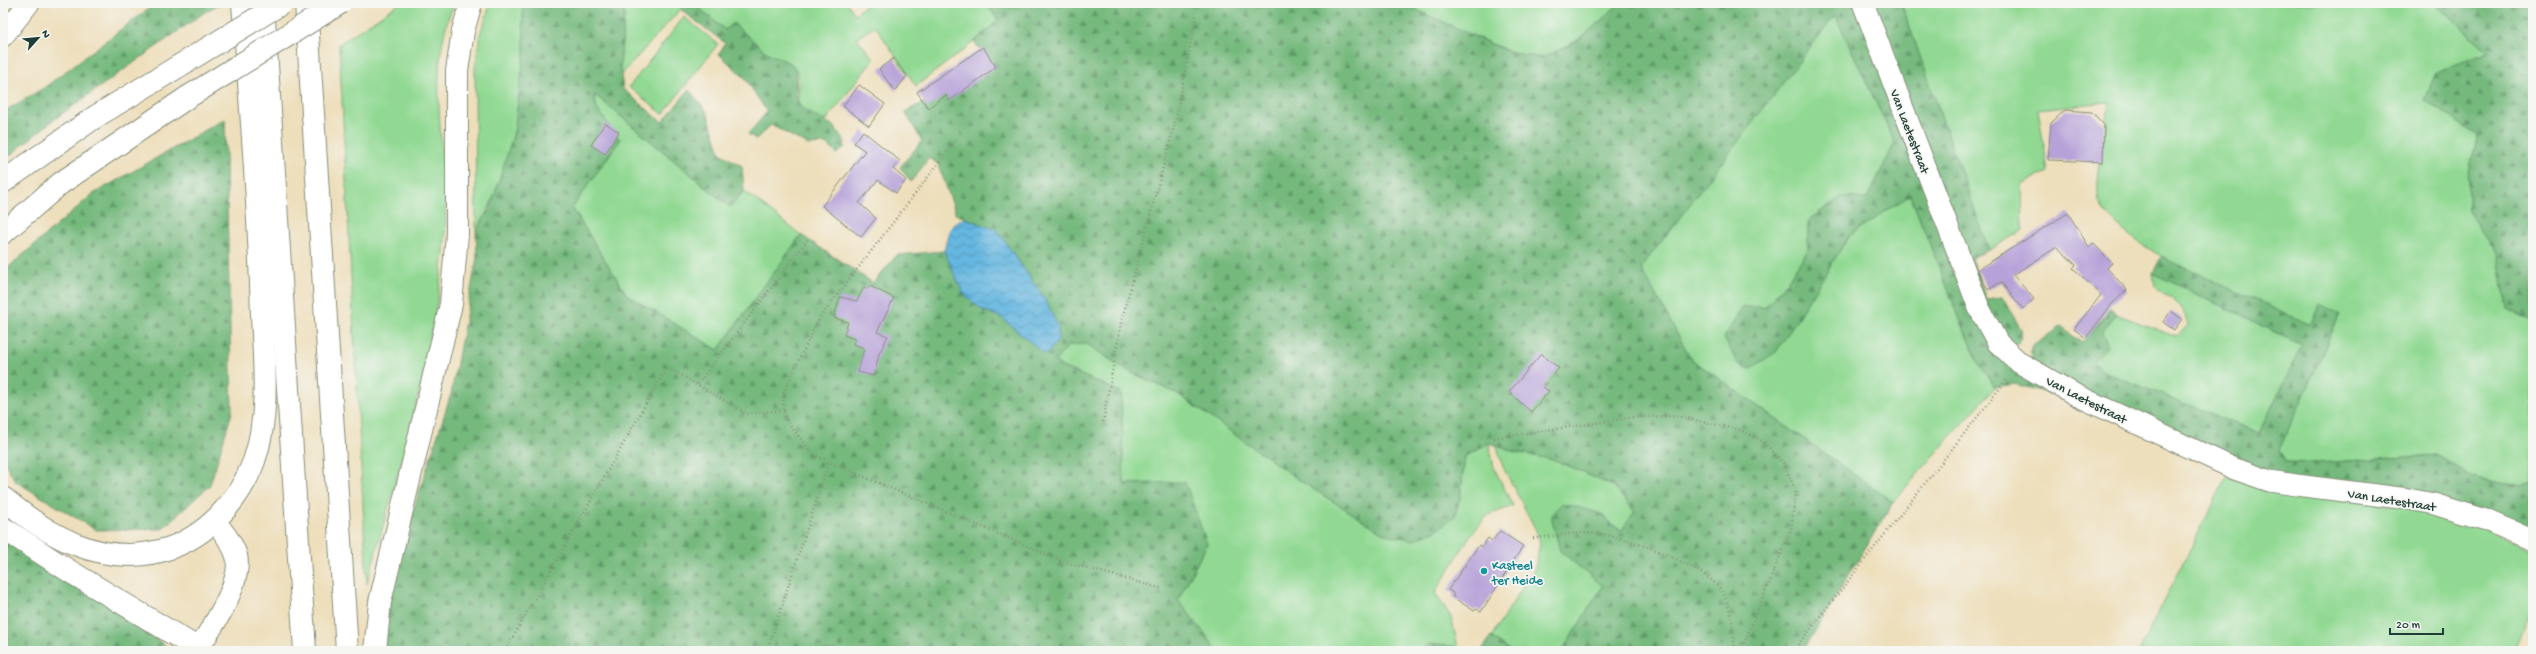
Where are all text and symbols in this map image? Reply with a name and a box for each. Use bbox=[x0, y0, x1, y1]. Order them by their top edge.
north arrow bbox=[18, 18, 58, 58]
text: N bbox=[38, 28, 52, 40]
street label: Van Laetestraat bbox=[1885, 87, 1932, 178]
street label: Van Laetestraat bbox=[2042, 374, 2130, 429]
street label: Van Laetestraat bbox=[2346, 487, 2438, 516]
place label: Kasteel ter Heide bbox=[1491, 559, 1543, 589]
marker: Kasteel ter Heide bbox=[1479, 566, 1489, 576]
scale bar bbox=[2390, 610, 2443, 636]
text: 20 m bbox=[2396, 619, 2421, 633]

